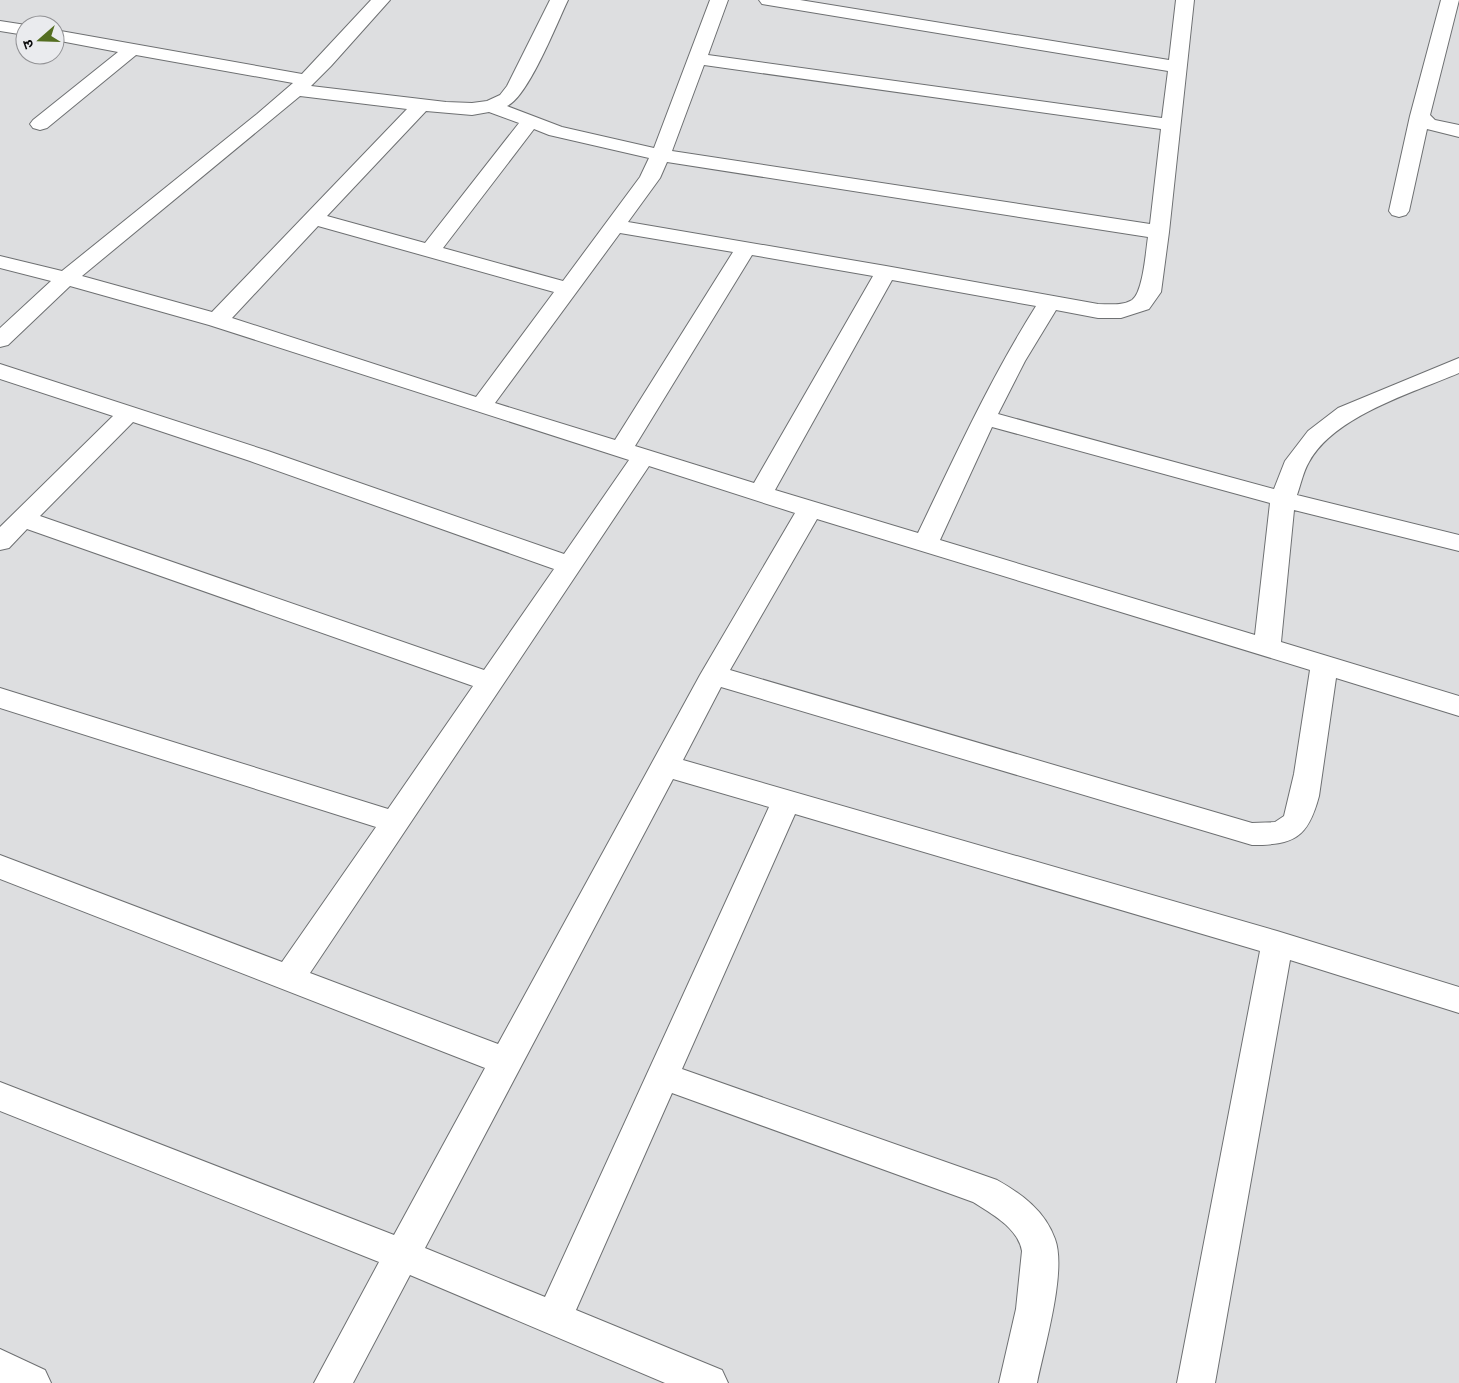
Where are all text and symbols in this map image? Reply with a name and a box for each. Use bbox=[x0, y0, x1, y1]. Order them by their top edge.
north arrow bbox=[15, 15, 65, 65]
text: उ bbox=[18, 37, 38, 51]

